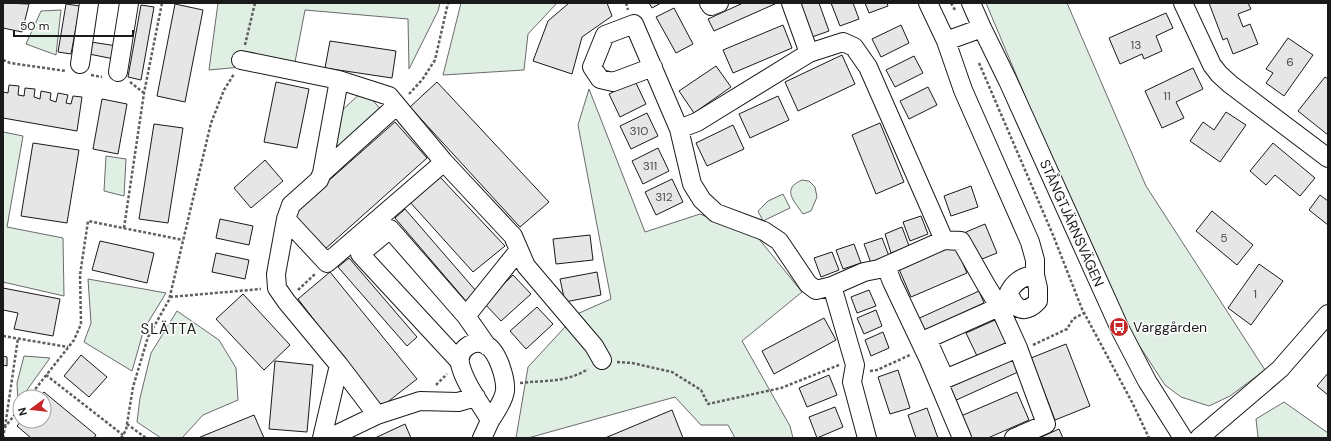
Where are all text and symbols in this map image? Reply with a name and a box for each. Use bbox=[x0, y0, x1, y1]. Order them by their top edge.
scale bar bbox=[14, 12, 133, 38]
text: 50 m bbox=[20, 18, 49, 34]
house number: 13 bbox=[1131, 37, 1141, 53]
house number: 6 bbox=[1286, 54, 1294, 70]
house number: 11 bbox=[1163, 88, 1171, 104]
house number: 310 bbox=[630, 123, 648, 139]
street label: STÅNGTJÄRNSVÄGEN bbox=[1036, 156, 1108, 290]
house number: 311 bbox=[643, 158, 657, 174]
house number: 312 bbox=[655, 189, 673, 205]
house number: 5 bbox=[1220, 230, 1228, 246]
house number: 1 bbox=[1253, 286, 1257, 302]
bus stop icon: Varggården bbox=[1108, 316, 1130, 338]
place label: Varggården bbox=[1133, 318, 1207, 336]
district label: SLÄTTA bbox=[141, 319, 198, 339]
north arrow bbox=[12, 389, 52, 429]
text: N bbox=[15, 406, 30, 417]

